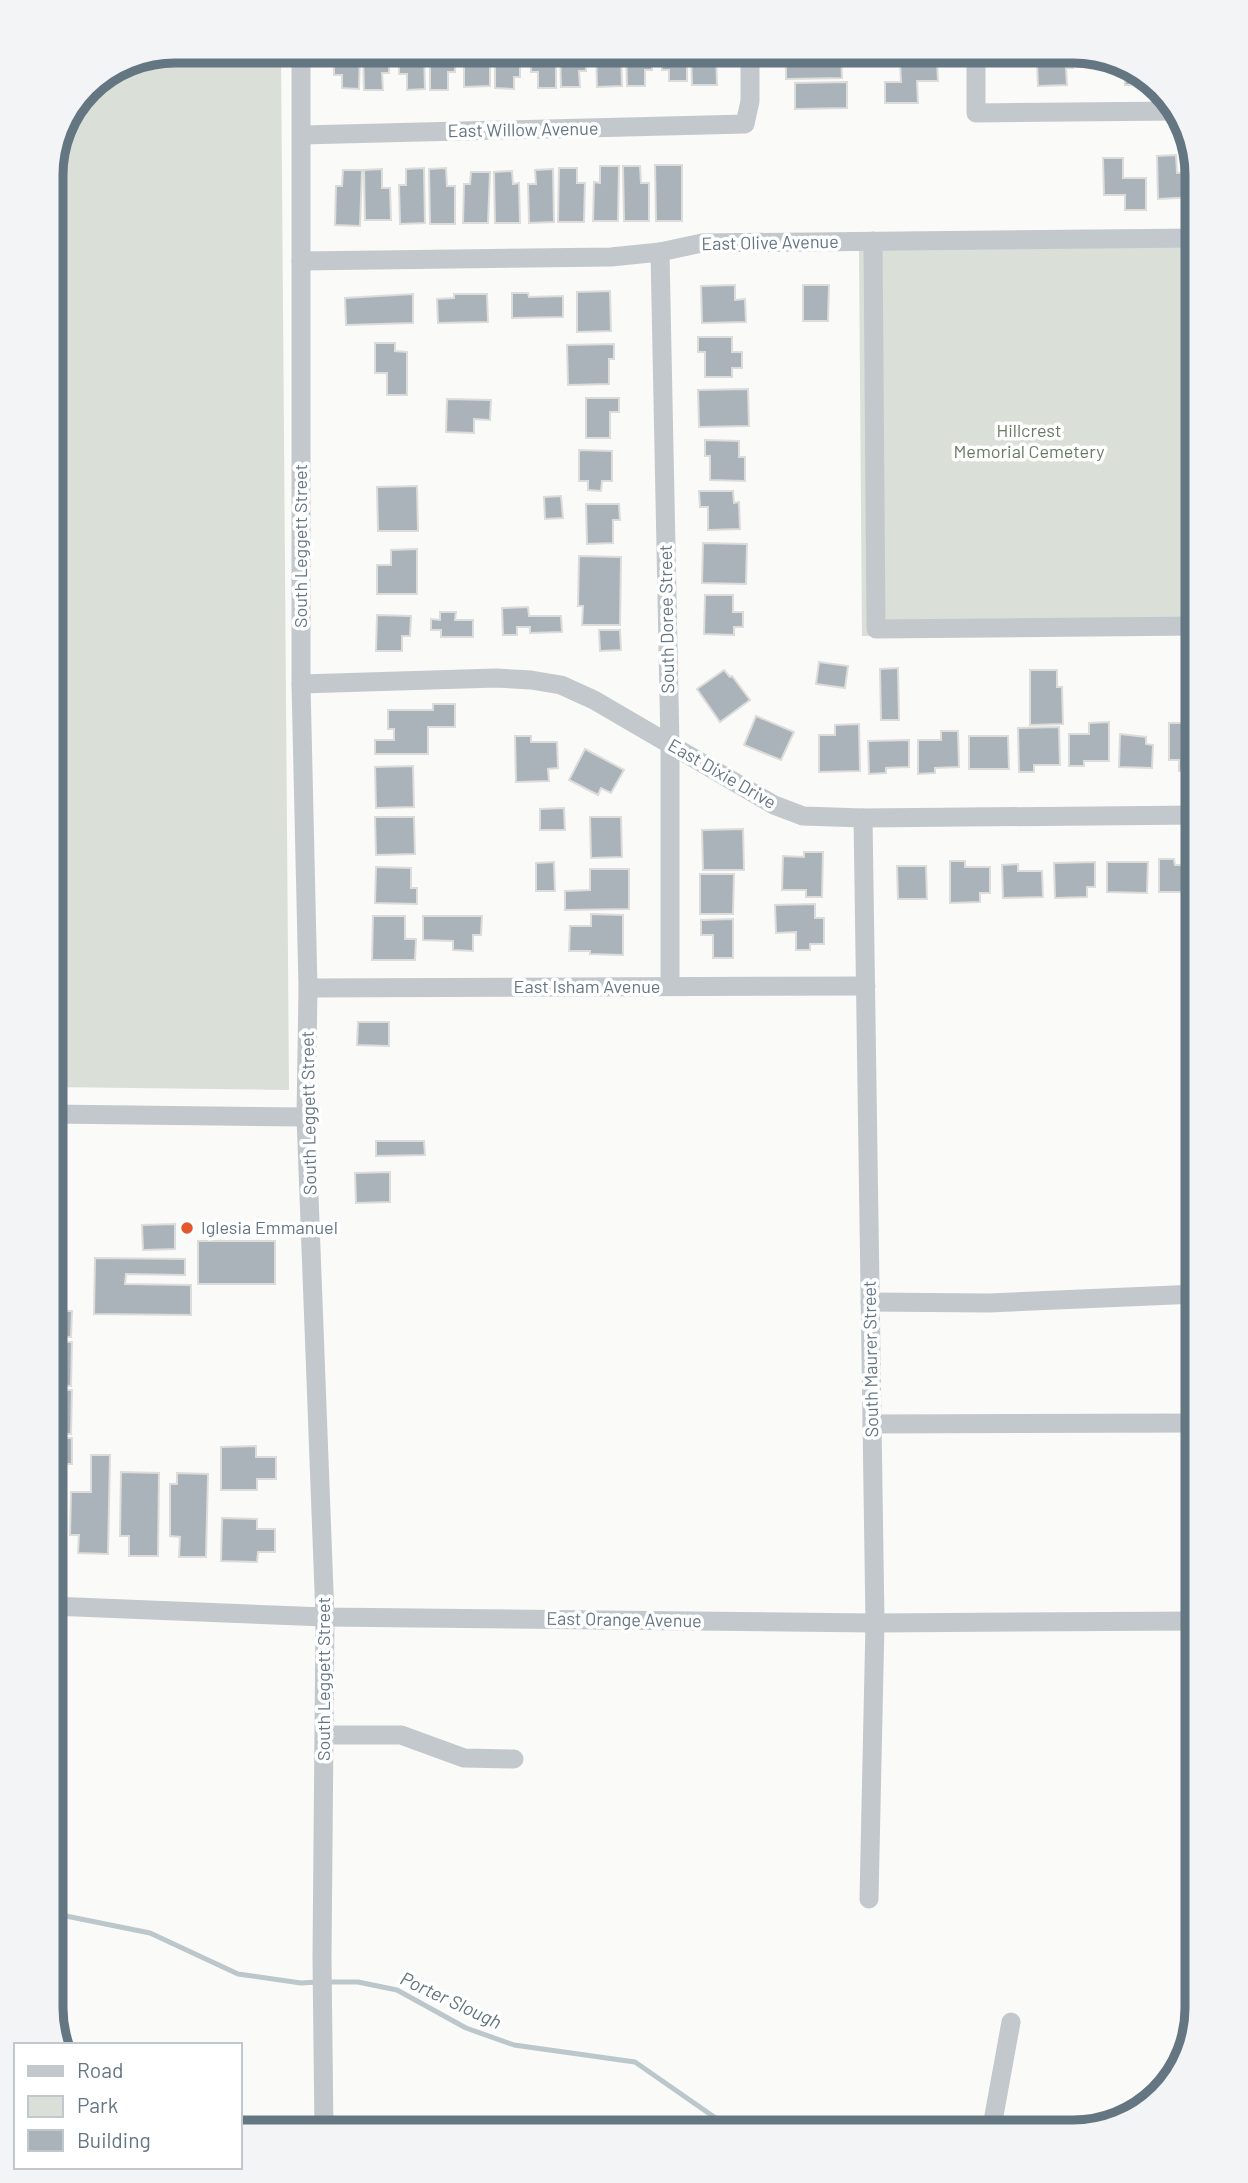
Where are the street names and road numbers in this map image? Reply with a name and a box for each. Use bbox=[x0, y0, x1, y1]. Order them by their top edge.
street label: East Willow Avenue bbox=[447, 117, 599, 141]
street label: East Olive Avenue bbox=[701, 230, 839, 254]
street label: South Leggett Street bbox=[289, 464, 311, 628]
street label: South Doree Street bbox=[654, 544, 678, 694]
street label: East Dixie Drive bbox=[665, 733, 780, 813]
street label: East Isham Avenue bbox=[514, 975, 660, 997]
street label: South Leggett Street bbox=[296, 1031, 320, 1195]
street label: South Maurer Street bbox=[858, 1280, 882, 1438]
street label: South Leggett Street bbox=[312, 1597, 334, 1761]
street label: East Orange Avenue bbox=[546, 1607, 702, 1631]

